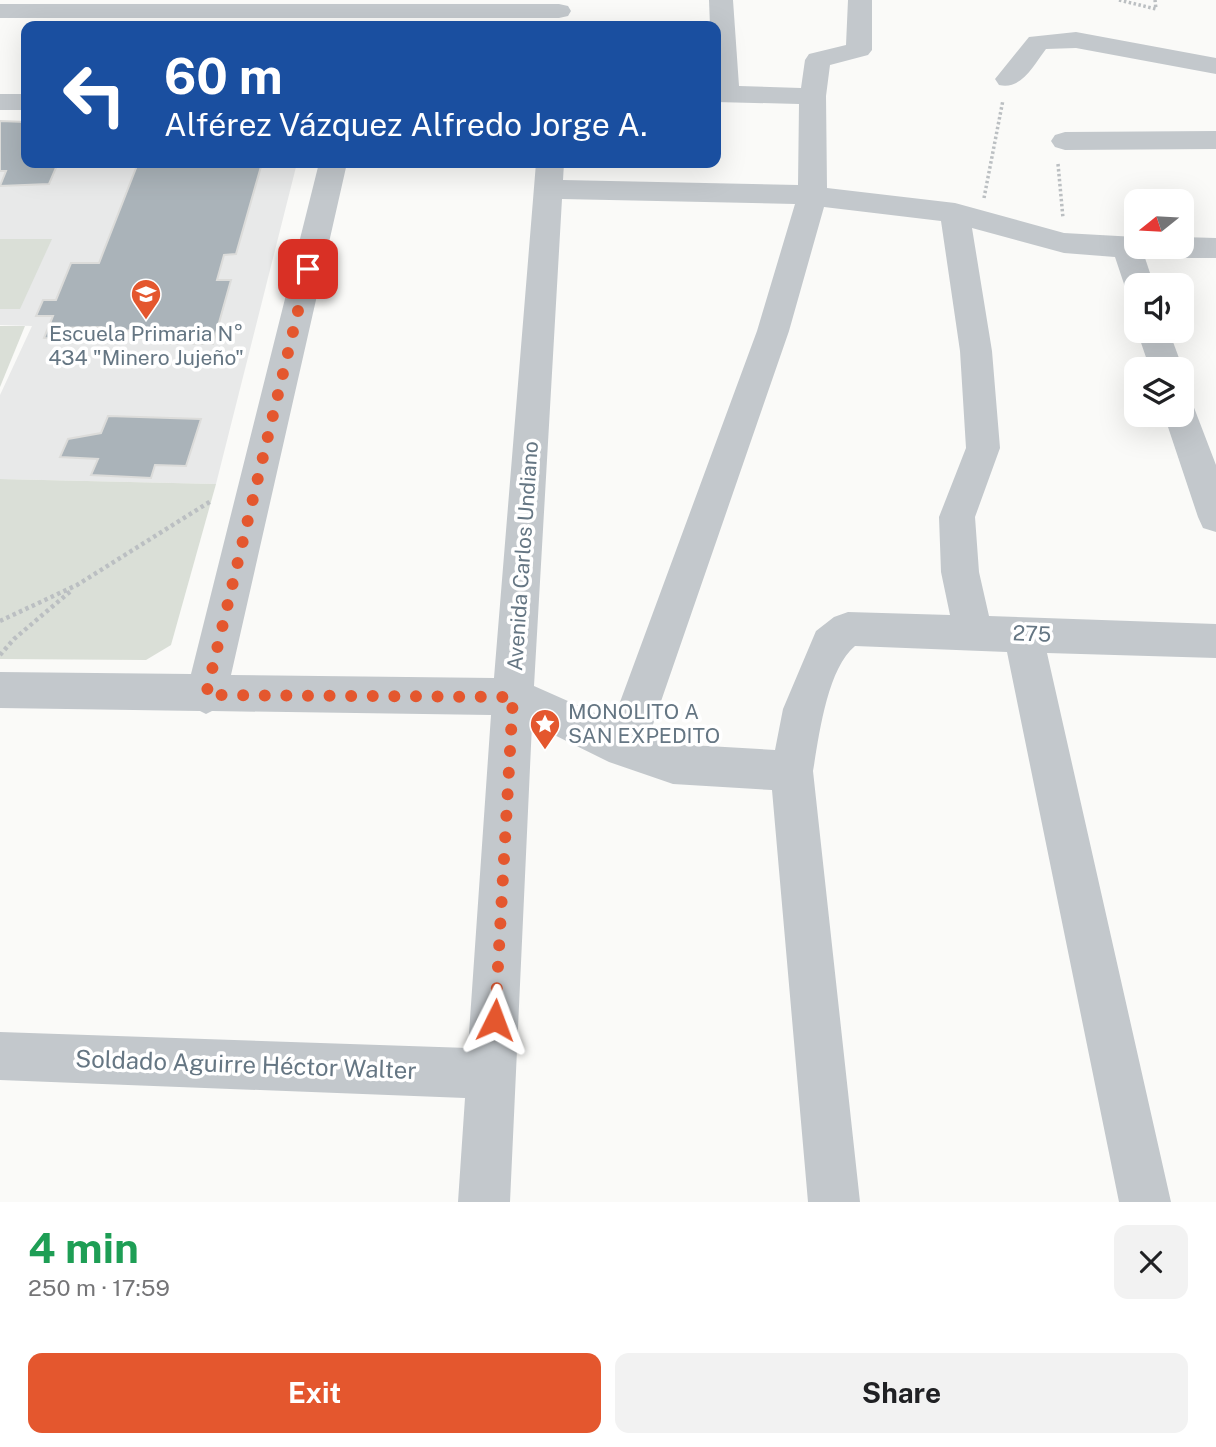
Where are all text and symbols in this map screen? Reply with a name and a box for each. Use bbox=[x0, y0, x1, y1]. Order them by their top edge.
text: 60 m bbox=[164, 47, 283, 105]
icon: left bbox=[49, 49, 140, 140]
text: Alférez Vázquez Alfredo Jorge A. bbox=[164, 106, 647, 143]
north arrow bbox=[1124, 189, 1194, 259]
map controls bbox=[1124, 189, 1194, 427]
pin bbox=[278, 239, 338, 299]
icon: arrive bbox=[289, 250, 327, 288]
button: sound bbox=[1124, 273, 1194, 343]
school or university icon: Escuela Primaria N° 434 "Minero Jujeño" bbox=[129, 277, 163, 321]
place label: Escuela Primaria N° 434 "Minero Jujeño" bbox=[48, 321, 244, 370]
button: layers bbox=[1124, 357, 1194, 427]
street label: Avenida Carlos Undiano bbox=[502, 440, 543, 672]
street label: 275 bbox=[1012, 620, 1052, 647]
place label: MONOLITO A SAN EXPEDITO bbox=[568, 699, 720, 748]
place icon: MONOLITO A SAN EXPEDITO bbox=[528, 707, 562, 751]
position arrow bbox=[458, 983, 532, 1057]
street label: Soldado Aguirre Héctor Walter bbox=[75, 1044, 417, 1084]
text: 4 min bbox=[28, 1223, 139, 1272]
button: close bbox=[1114, 1225, 1188, 1299]
text: 250 m · 17:59 bbox=[28, 1274, 170, 1301]
button: Exit bbox=[28, 1353, 601, 1433]
button: Share bbox=[615, 1353, 1188, 1433]

